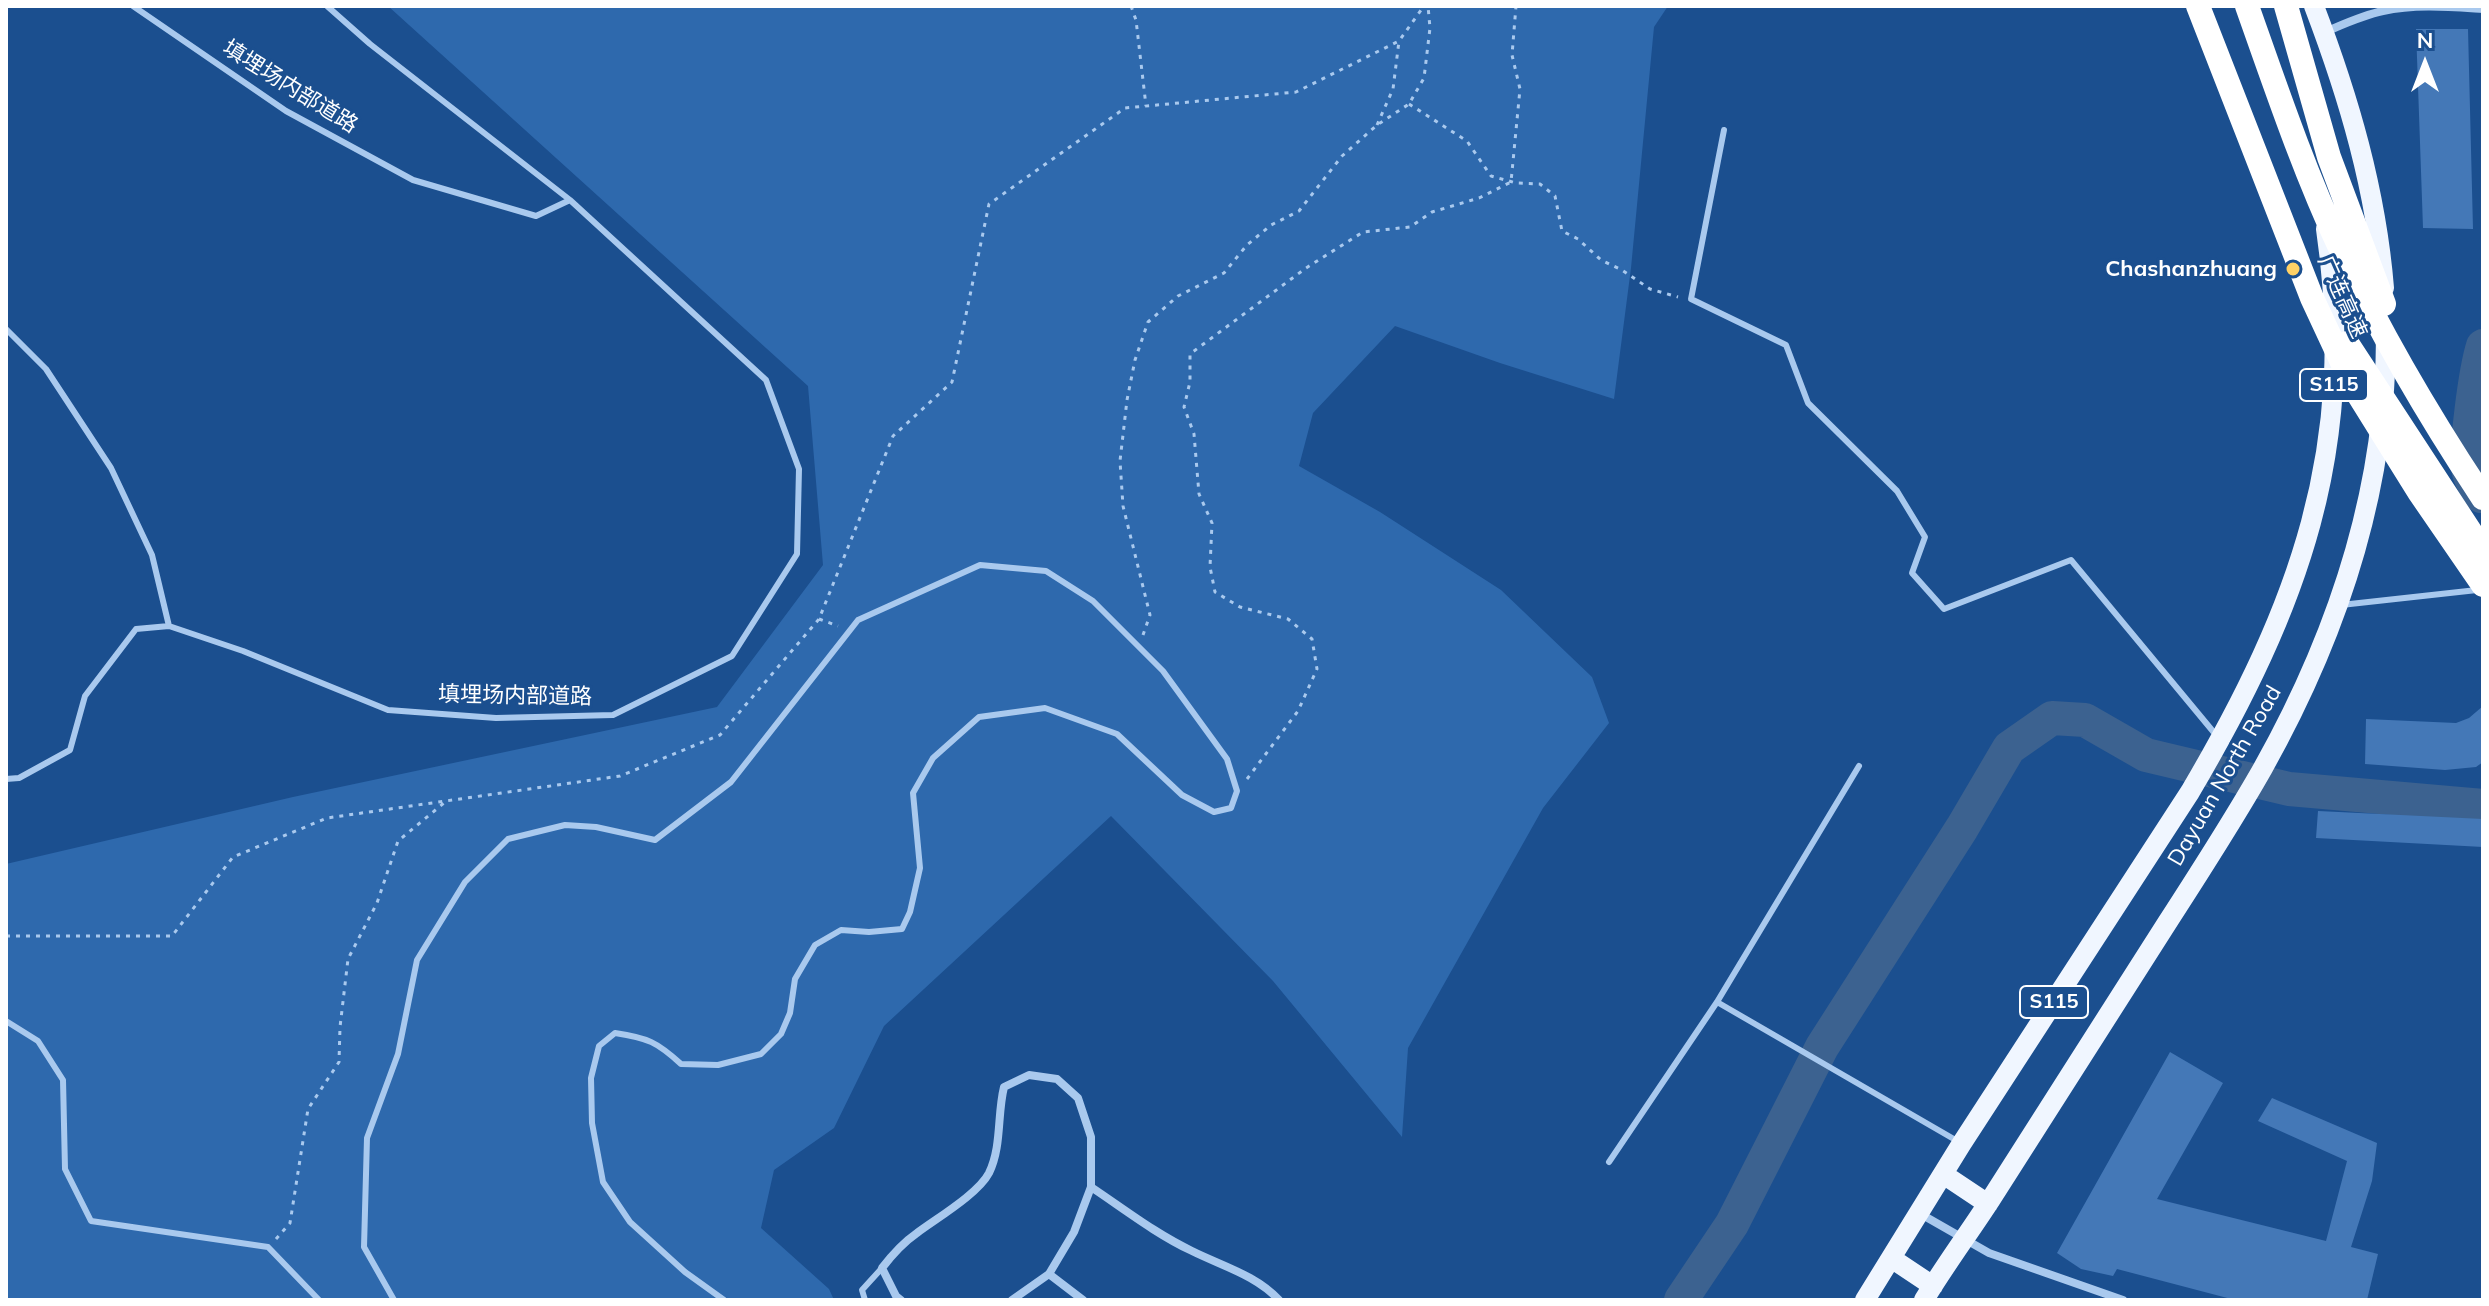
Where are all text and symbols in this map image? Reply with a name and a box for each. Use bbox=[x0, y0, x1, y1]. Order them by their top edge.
north arrow bbox=[2385, 24, 2465, 104]
text: N bbox=[2417, 26, 2433, 54]
street label: 填埋场内部道路 bbox=[218, 35, 362, 139]
street label: 广连高速 bbox=[2312, 251, 2372, 343]
place label: Chashanzhuang bbox=[2105, 256, 2277, 282]
marker: Chashanzhuang bbox=[2284, 260, 2302, 278]
road number: S115 bbox=[2300, 369, 2368, 401]
street label: 填埋场内部道路 bbox=[438, 681, 592, 711]
street label: Dayuan North Road bbox=[2163, 681, 2287, 871]
road number: S115 bbox=[2020, 986, 2088, 1018]

